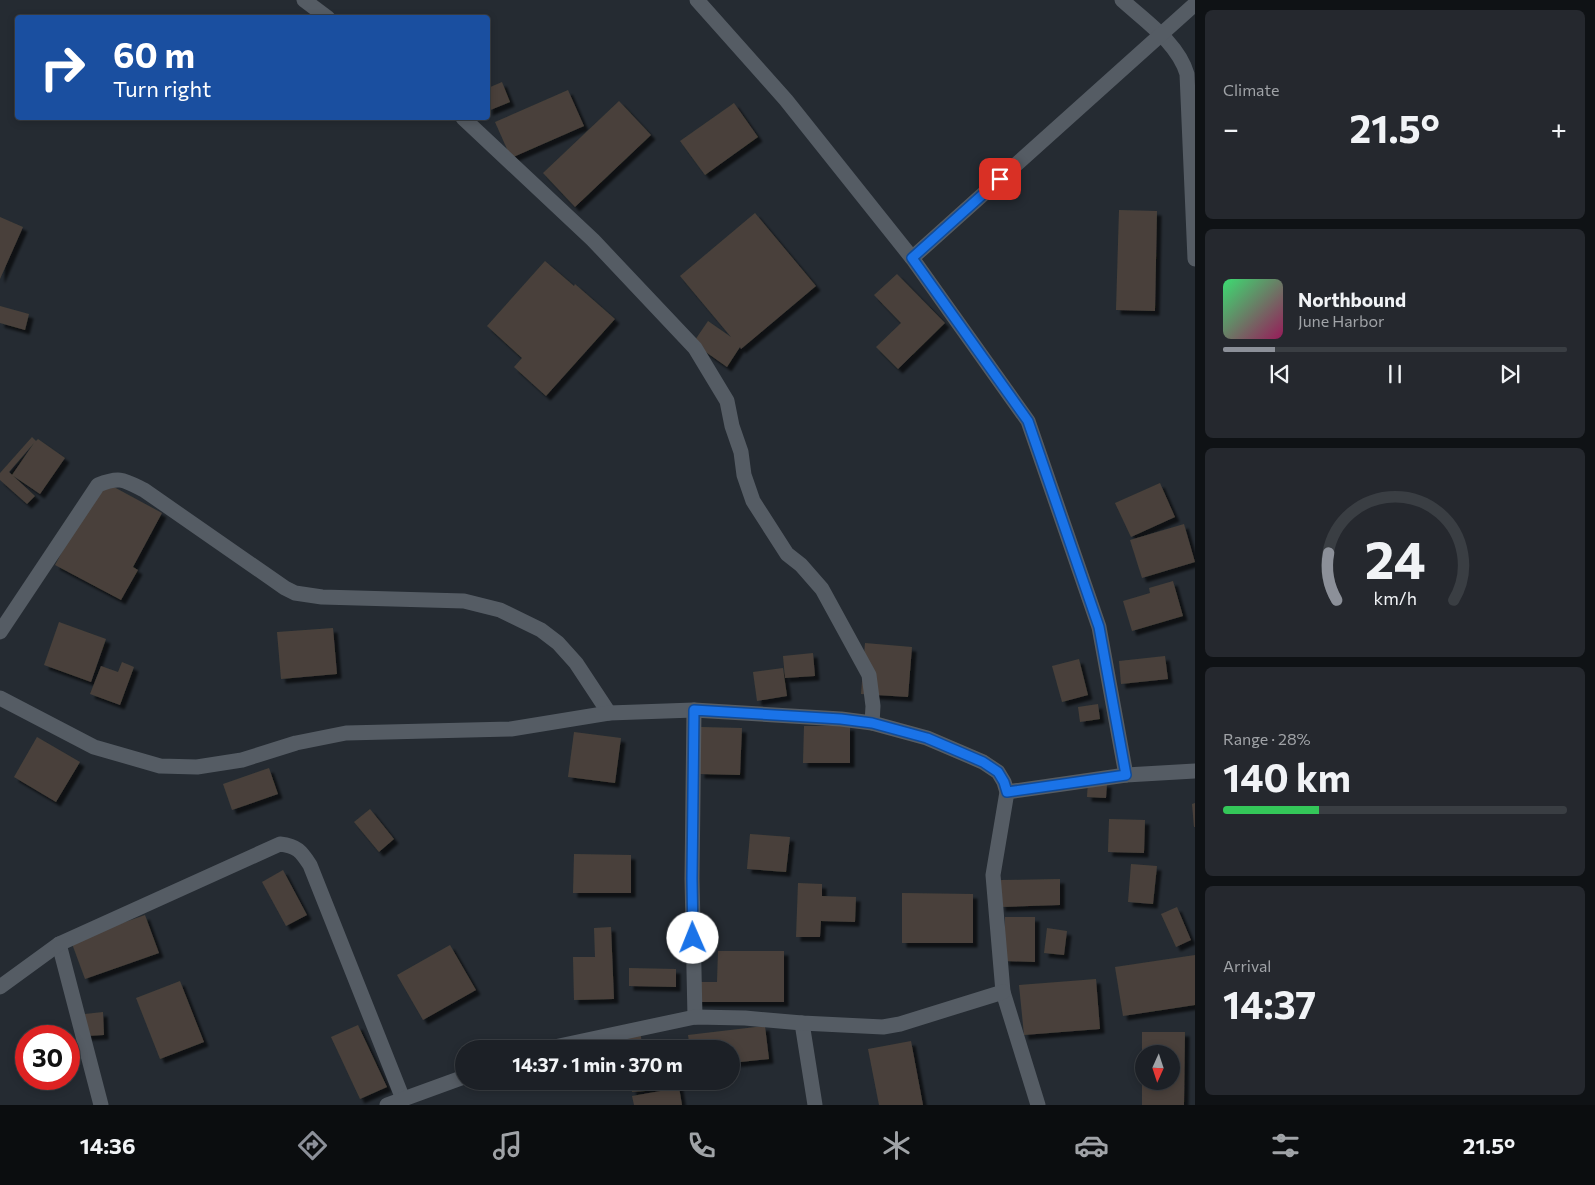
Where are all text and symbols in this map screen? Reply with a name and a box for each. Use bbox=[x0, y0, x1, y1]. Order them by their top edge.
text: 60 m bbox=[113, 32, 195, 75]
icon: right bbox=[30, 35, 95, 100]
text: Turn right bbox=[113, 75, 211, 102]
text: Climate bbox=[1223, 80, 1279, 99]
text: 21.5° bbox=[1350, 104, 1440, 151]
text: − bbox=[1223, 111, 1239, 145]
text: + bbox=[1551, 111, 1567, 145]
pin bbox=[979, 158, 1021, 200]
icon: arrive bbox=[986, 165, 1014, 193]
text: Northbound bbox=[1298, 288, 1406, 311]
text: June Harbor bbox=[1298, 311, 1384, 330]
icon: previous bbox=[1266, 360, 1294, 388]
icon: pause bbox=[1381, 360, 1409, 388]
icon: next bbox=[1496, 360, 1524, 388]
text: 24 bbox=[1365, 526, 1425, 590]
text: km/h bbox=[1373, 587, 1417, 609]
text: Range · 28% bbox=[1223, 729, 1311, 748]
text: 140 km bbox=[1223, 753, 1351, 800]
position arrow bbox=[666, 911, 718, 963]
text: Arrival bbox=[1223, 956, 1271, 975]
text: 14:37 bbox=[1223, 980, 1316, 1027]
speed limit sign: 30 bbox=[15, 1025, 80, 1090]
north arrow bbox=[1135, 1045, 1180, 1090]
map controls bbox=[1135, 1045, 1180, 1090]
text: 14:37 · 1 min · 370 m bbox=[512, 1053, 683, 1076]
icon: directions bbox=[295, 1128, 330, 1163]
icon: music bbox=[490, 1128, 525, 1163]
icon: phone bbox=[684, 1128, 719, 1163]
icon: climate bbox=[879, 1128, 914, 1163]
icon: car bbox=[1074, 1128, 1109, 1163]
icon: filters bbox=[1268, 1128, 1303, 1163]
text: 14:36 bbox=[80, 1132, 135, 1159]
text: 21.5° bbox=[1463, 1132, 1515, 1159]

